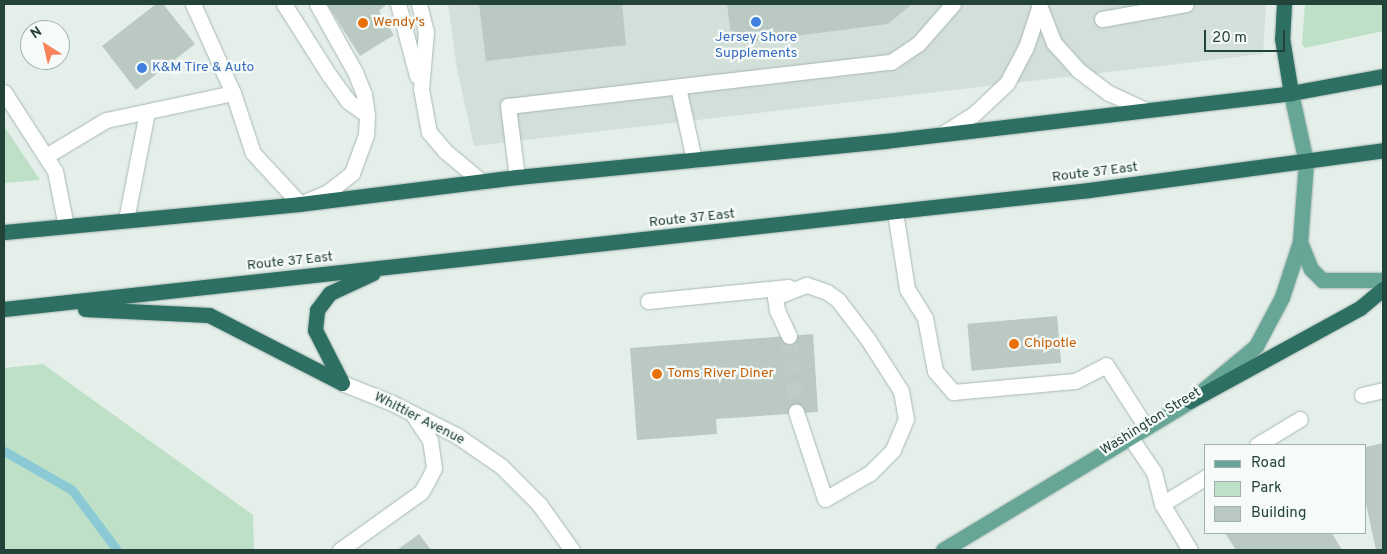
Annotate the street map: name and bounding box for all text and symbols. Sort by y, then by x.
place label: Wendy's [373,15,425,31]
marker: Jersey Shore Supplements [750,16,762,28]
marker: Wendy's [357,17,369,29]
north arrow [20,20,70,70]
scale bar [1207,20,1288,52]
text: N [28,23,46,43]
text: 20 m [1212,29,1247,48]
place label: Jersey Shore Supplements [715,30,797,62]
place label: K&M Tire & Auto [152,60,256,76]
marker: K&M Tire & Auto [136,62,148,74]
street label: Route 37 East [1051,159,1139,187]
street label: Route 37 East [648,206,736,232]
street label: Route 37 East [246,249,334,275]
place label: Chipotle [1024,336,1077,352]
marker: Chipotle [1008,338,1020,350]
place label: Toms River Diner [667,366,774,382]
marker: Toms River Diner [651,368,663,380]
street label: Washington Street [1098,384,1204,460]
street label: Whittier Avenue [371,389,467,449]
legend [1204,444,1367,534]
text: Road [1251,454,1286,473]
text: Park [1251,479,1282,498]
text: Building [1251,504,1306,523]

